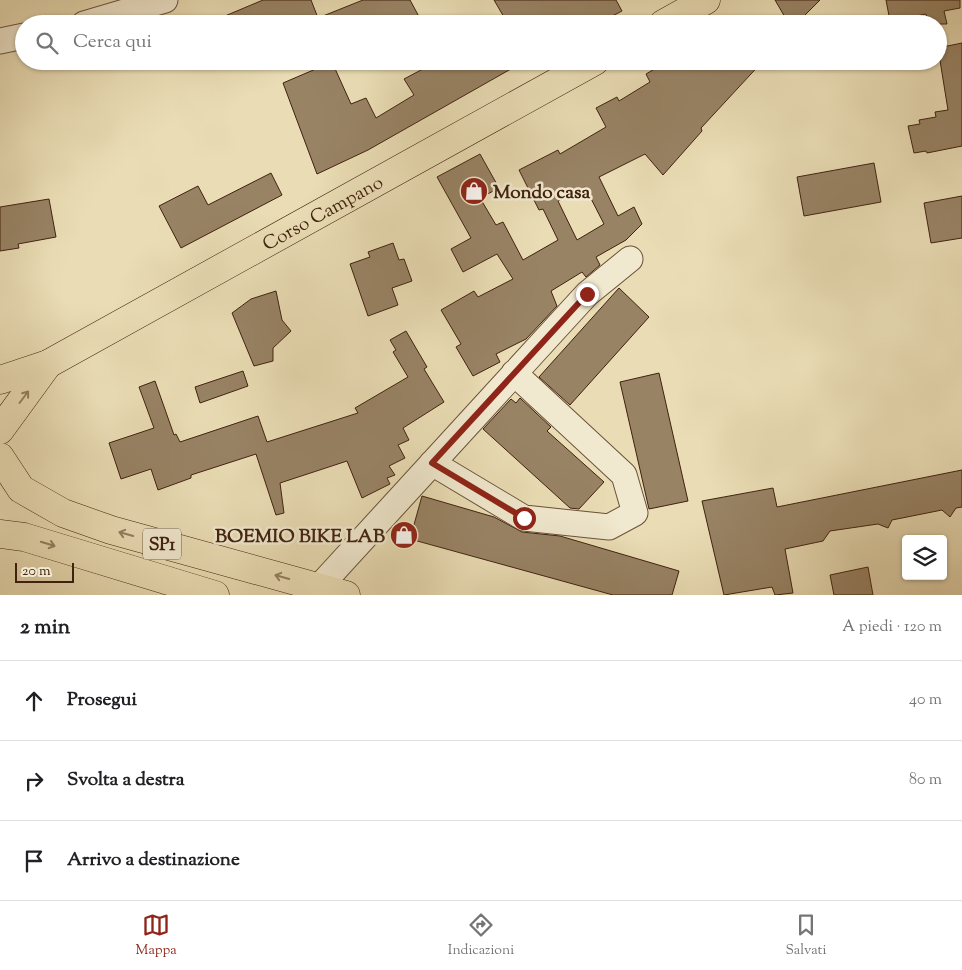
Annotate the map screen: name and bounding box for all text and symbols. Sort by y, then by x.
search box [15,15,947,70]
icon: search [33,29,61,57]
text: Cerca qui [73,29,152,56]
street label: Corso Campano [258,170,389,259]
shop icon: Mondo casa [459,176,489,206]
place label: Mondo casa [493,180,590,207]
route end [576,283,599,306]
one-way arrow [19,390,29,404]
route start [513,507,536,530]
shop icon: BOEMIO BIKE LAB [389,520,419,550]
place label: BOEMIO BIKE LAB [215,524,385,551]
one-way arrow [118,528,134,538]
road number: SP1 [143,528,181,560]
map controls [902,535,947,580]
button: layers [902,535,947,580]
one-way arrow [39,540,55,550]
scale bar [15,560,74,583]
text: 20 m [22,562,51,582]
one-way arrow [275,572,291,582]
text: 2 min [20,613,70,643]
text: A piedi · 120 m [842,616,942,639]
icon: ahead [20,687,48,715]
text: Prosegui [67,687,137,714]
text: 40 m [909,689,942,712]
icon: right [20,767,48,795]
text: Svolta a destra [67,767,184,794]
text: 80 m [909,769,942,792]
icon: arrive [20,847,48,875]
text: Arrivo a destinazione [67,847,240,874]
tab: Mappa [136,911,177,961]
tab: Indicazioni [448,911,514,961]
tab: Salvati [785,911,826,961]

